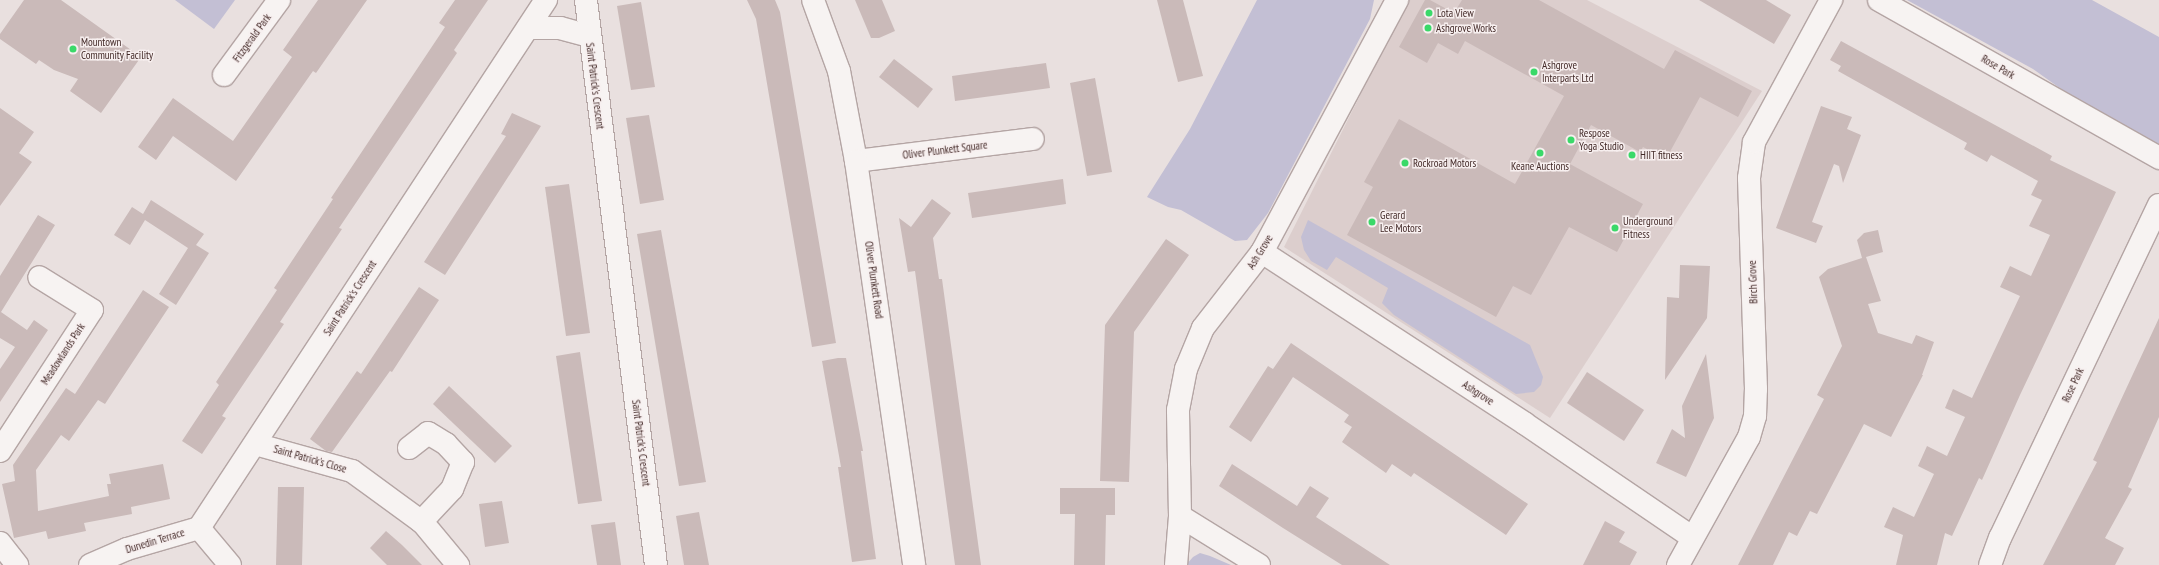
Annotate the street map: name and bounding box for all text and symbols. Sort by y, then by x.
place label: Lota View [1437,6,1474,20]
marker: Lota View [1424,8,1434,18]
street label: Fitzgerald Park [230,11,274,65]
place label: Ashgrove Works [1436,21,1496,35]
marker: Ashgrove Works [1423,23,1433,33]
place label: Mountown Community Facility [81,36,154,62]
street label: Saint Patrick's Crescent [583,42,607,130]
marker: Mountown Community Facility [68,44,78,54]
street label: Rose Park [1979,52,2017,82]
place label: Ashgrove Interparts Ltd [1542,59,1593,85]
marker: Ashgrove Interparts Ltd [1529,67,1539,77]
place label: Respose Yoga Studio [1579,127,1624,153]
marker: Respose Yoga Studio [1566,135,1576,145]
street label: Oliver Plunkett Square [902,138,988,162]
marker: Keane Auctions [1535,148,1545,158]
place label: HIIT fitness [1640,148,1683,162]
marker: HIIT fitness [1627,150,1637,160]
place label: Rockroad Motors [1413,156,1476,170]
marker: Rockroad Motors [1400,158,1410,168]
place label: Keane Auctions [1511,159,1569,173]
place label: Gerard Lee Motors [1380,209,1422,235]
place label: Underground Fitness [1623,215,1673,241]
marker: Gerard Lee Motors [1367,217,1377,227]
marker: Underground Fitness [1610,223,1620,233]
street label: Ash Grove [1244,232,1276,272]
street label: Oliver Plunkett Road [862,240,886,320]
street label: Saint Patrick's Crescent [321,258,379,338]
street label: Birch Grove [1746,260,1760,304]
street label: Meadowlands Park [38,321,88,387]
street label: Rose Park [2059,366,2087,404]
street label: Ashgrove [1460,378,1496,408]
street label: Saint Patrick's Crescent [629,399,653,487]
street label: Saint Patrick's Close [272,442,348,476]
street label: Dunedin Terrace [124,526,186,556]

